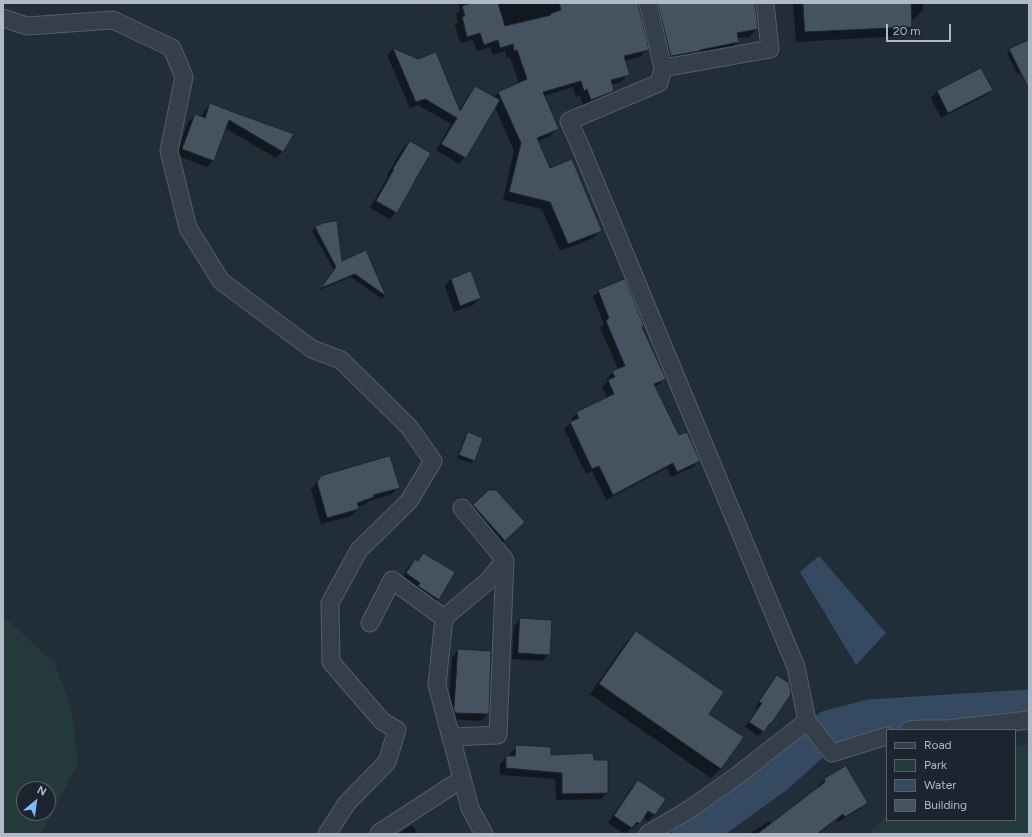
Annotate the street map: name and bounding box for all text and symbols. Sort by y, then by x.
scale bar [888,16,953,42]
text: 20 m [893,24,921,38]
legend [886,729,1016,821]
text: Road [924,738,952,752]
text: Park [924,758,947,772]
text: Water [924,778,956,792]
north arrow [16,781,56,821]
text: N [35,783,48,799]
text: Building [924,798,967,812]

